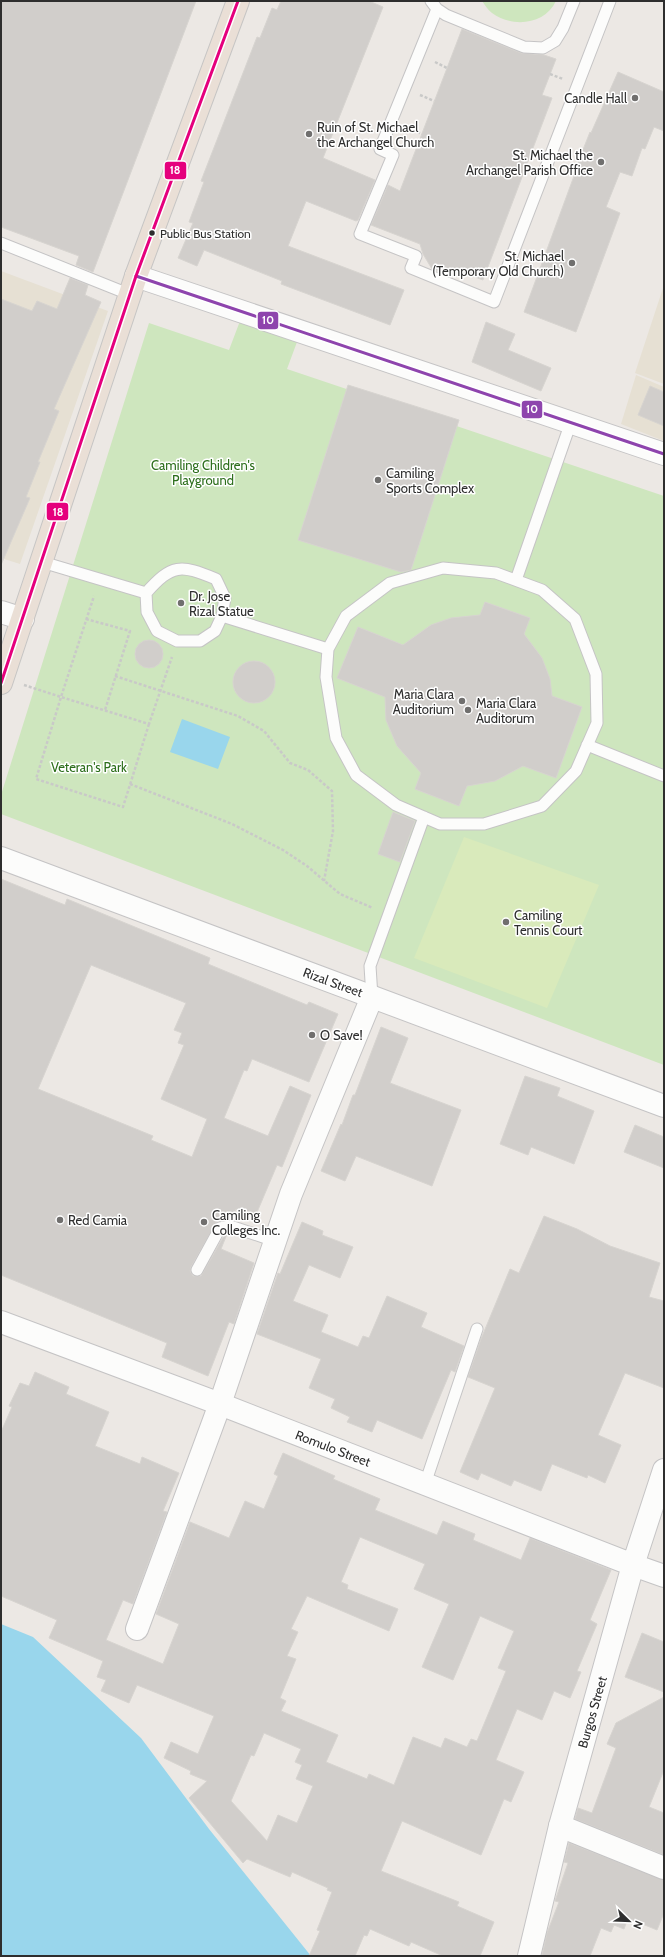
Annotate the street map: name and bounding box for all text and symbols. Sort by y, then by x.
place label: Candle Hall [564,90,627,106]
marker: Candle Hall [630,93,640,103]
place label: Ruin of St. Michael the Archangel Church [317,119,434,150]
marker: Ruin of St. Michael the Archangel Church [304,129,314,139]
place label: St. Michael the Archangel Parish Office [466,147,593,178]
marker: St. Michael the Archangel Parish Office [596,157,606,167]
line badge: 18 [164,161,187,180]
text: 18 [170,163,181,177]
place label: Public Bus Station [160,226,251,241]
marker: Public Bus Station [147,228,157,238]
place label: St. Michael (Temporary Old Church) [432,248,564,279]
marker: St. Michael (Temporary Old Church) [567,258,577,268]
line badge: 10 [257,311,279,330]
text: 10 [262,313,274,327]
line badge: 10 [521,400,543,419]
text: 10 [526,402,538,416]
park label: Camiling Children's Playground [151,457,256,488]
place label: Camiling Sports Complex [386,465,475,496]
marker: Camiling Sports Complex [373,475,383,485]
line badge: 18 [46,502,69,521]
text: 18 [53,505,64,519]
place label: Dr. Jose Rizal Statue [189,588,254,619]
marker: Dr. Jose Rizal Statue [176,598,186,608]
place label: Maria Clara Auditorium [393,686,455,717]
place label: Maria Clara Auditorum [476,695,537,726]
marker: Maria Clara Auditorium [457,696,467,706]
marker: Maria Clara Auditorum [463,705,473,715]
park label: Veteran's Park [51,759,127,775]
place label: Camiling Tennis Court [514,907,583,938]
marker: Camiling Tennis Court [501,917,511,927]
street label: Rizal Street [301,964,366,1000]
place label: O Save! [320,1027,363,1043]
marker: O Save! [307,1030,317,1040]
place label: Camiling Colleges Inc. [212,1207,281,1238]
place label: Red Camia [68,1212,128,1228]
marker: Red Camia [55,1215,65,1225]
marker: Camiling Colleges Inc. [199,1217,209,1227]
street label: Romulo Street [293,1426,374,1470]
street label: Burgos Street [574,1674,610,1750]
north arrow [609,1901,649,1941]
text: N [630,1919,646,1931]

